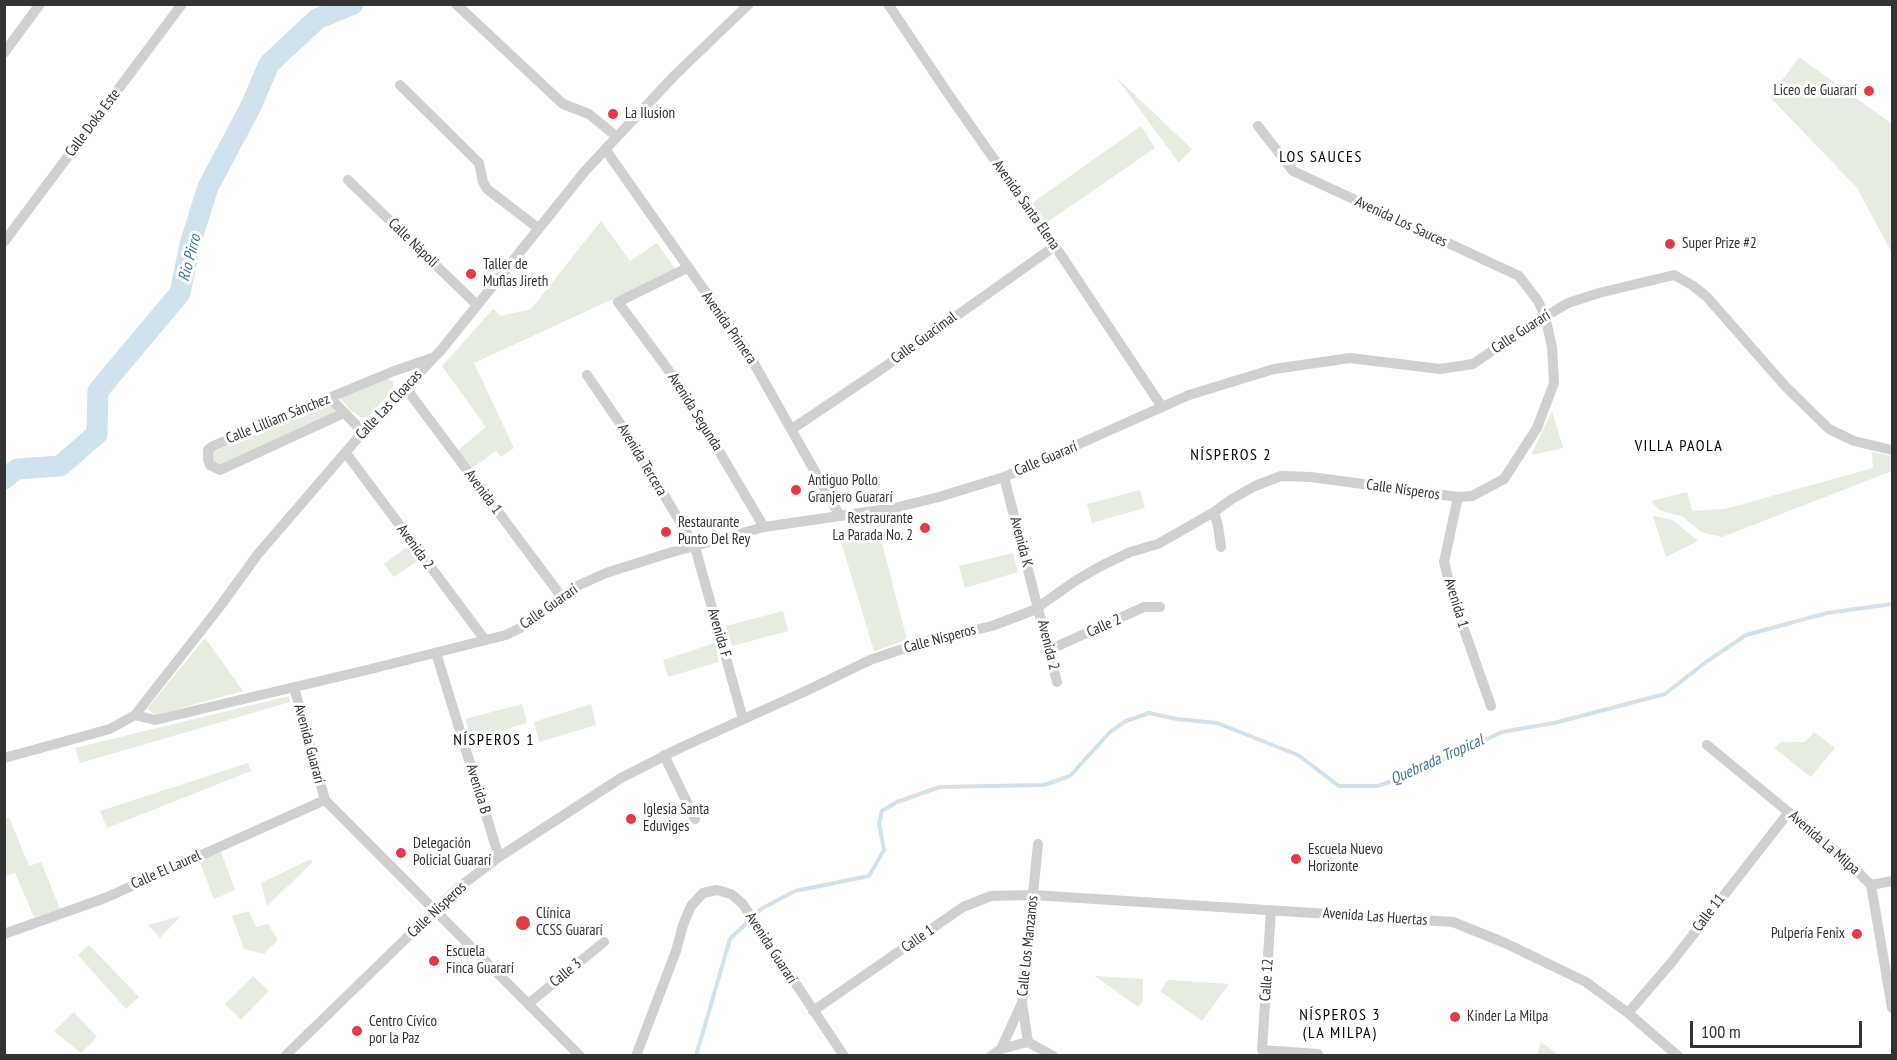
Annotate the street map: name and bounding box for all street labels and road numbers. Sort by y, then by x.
street label: Calle Doka Este [62,86,124,160]
street label: Avenida Santa Elena [988,157,1064,253]
street label: Avenida Los Sauces [1352,193,1450,251]
street label: Calle Nápoli [384,215,442,271]
street label: Avenida Primera [698,288,760,368]
street label: Calle Guararí [1488,306,1554,358]
street label: Calle Guacimal [888,308,960,368]
street label: Calle Las Cloacas [352,366,426,444]
street label: Avenida Segunda [664,370,726,454]
street label: Calle Lilliam Sánchez [224,390,332,448]
street label: Avenida Tercera [613,421,671,499]
street label: Calle Guararí [1012,438,1080,480]
street label: Avenida 1 [460,466,506,518]
street label: Calle Nísperos [1365,476,1441,504]
street label: Avenida K [1006,515,1036,569]
street label: Avenida 2 [393,521,437,573]
street label: Avenida 1 [1440,576,1472,630]
street label: Calle Guararí [517,581,581,633]
street label: Avenida F [703,606,735,660]
street label: Calle 2 [1084,610,1124,642]
street label: Avenida 2 [1033,618,1063,672]
street label: Calle Nísperos [902,621,978,657]
street label: Avenida Guararí [290,702,328,786]
street label: Avenida B [462,762,494,816]
street label: Avenida La Milpa [1785,807,1863,879]
street label: Calle El Laurel [128,847,204,893]
street label: Calle Nísperos [404,878,470,942]
street label: Calle 11 [1689,891,1729,935]
street label: Calle Los Manzanos [1014,895,1042,997]
street label: Avenida Las Huertas [1322,904,1428,930]
street label: Avenida Guararí [741,909,801,987]
street label: Calle 1 [898,921,938,957]
street label: Calle 3 [546,955,586,991]
street label: Calle 12 [1257,958,1277,1002]

